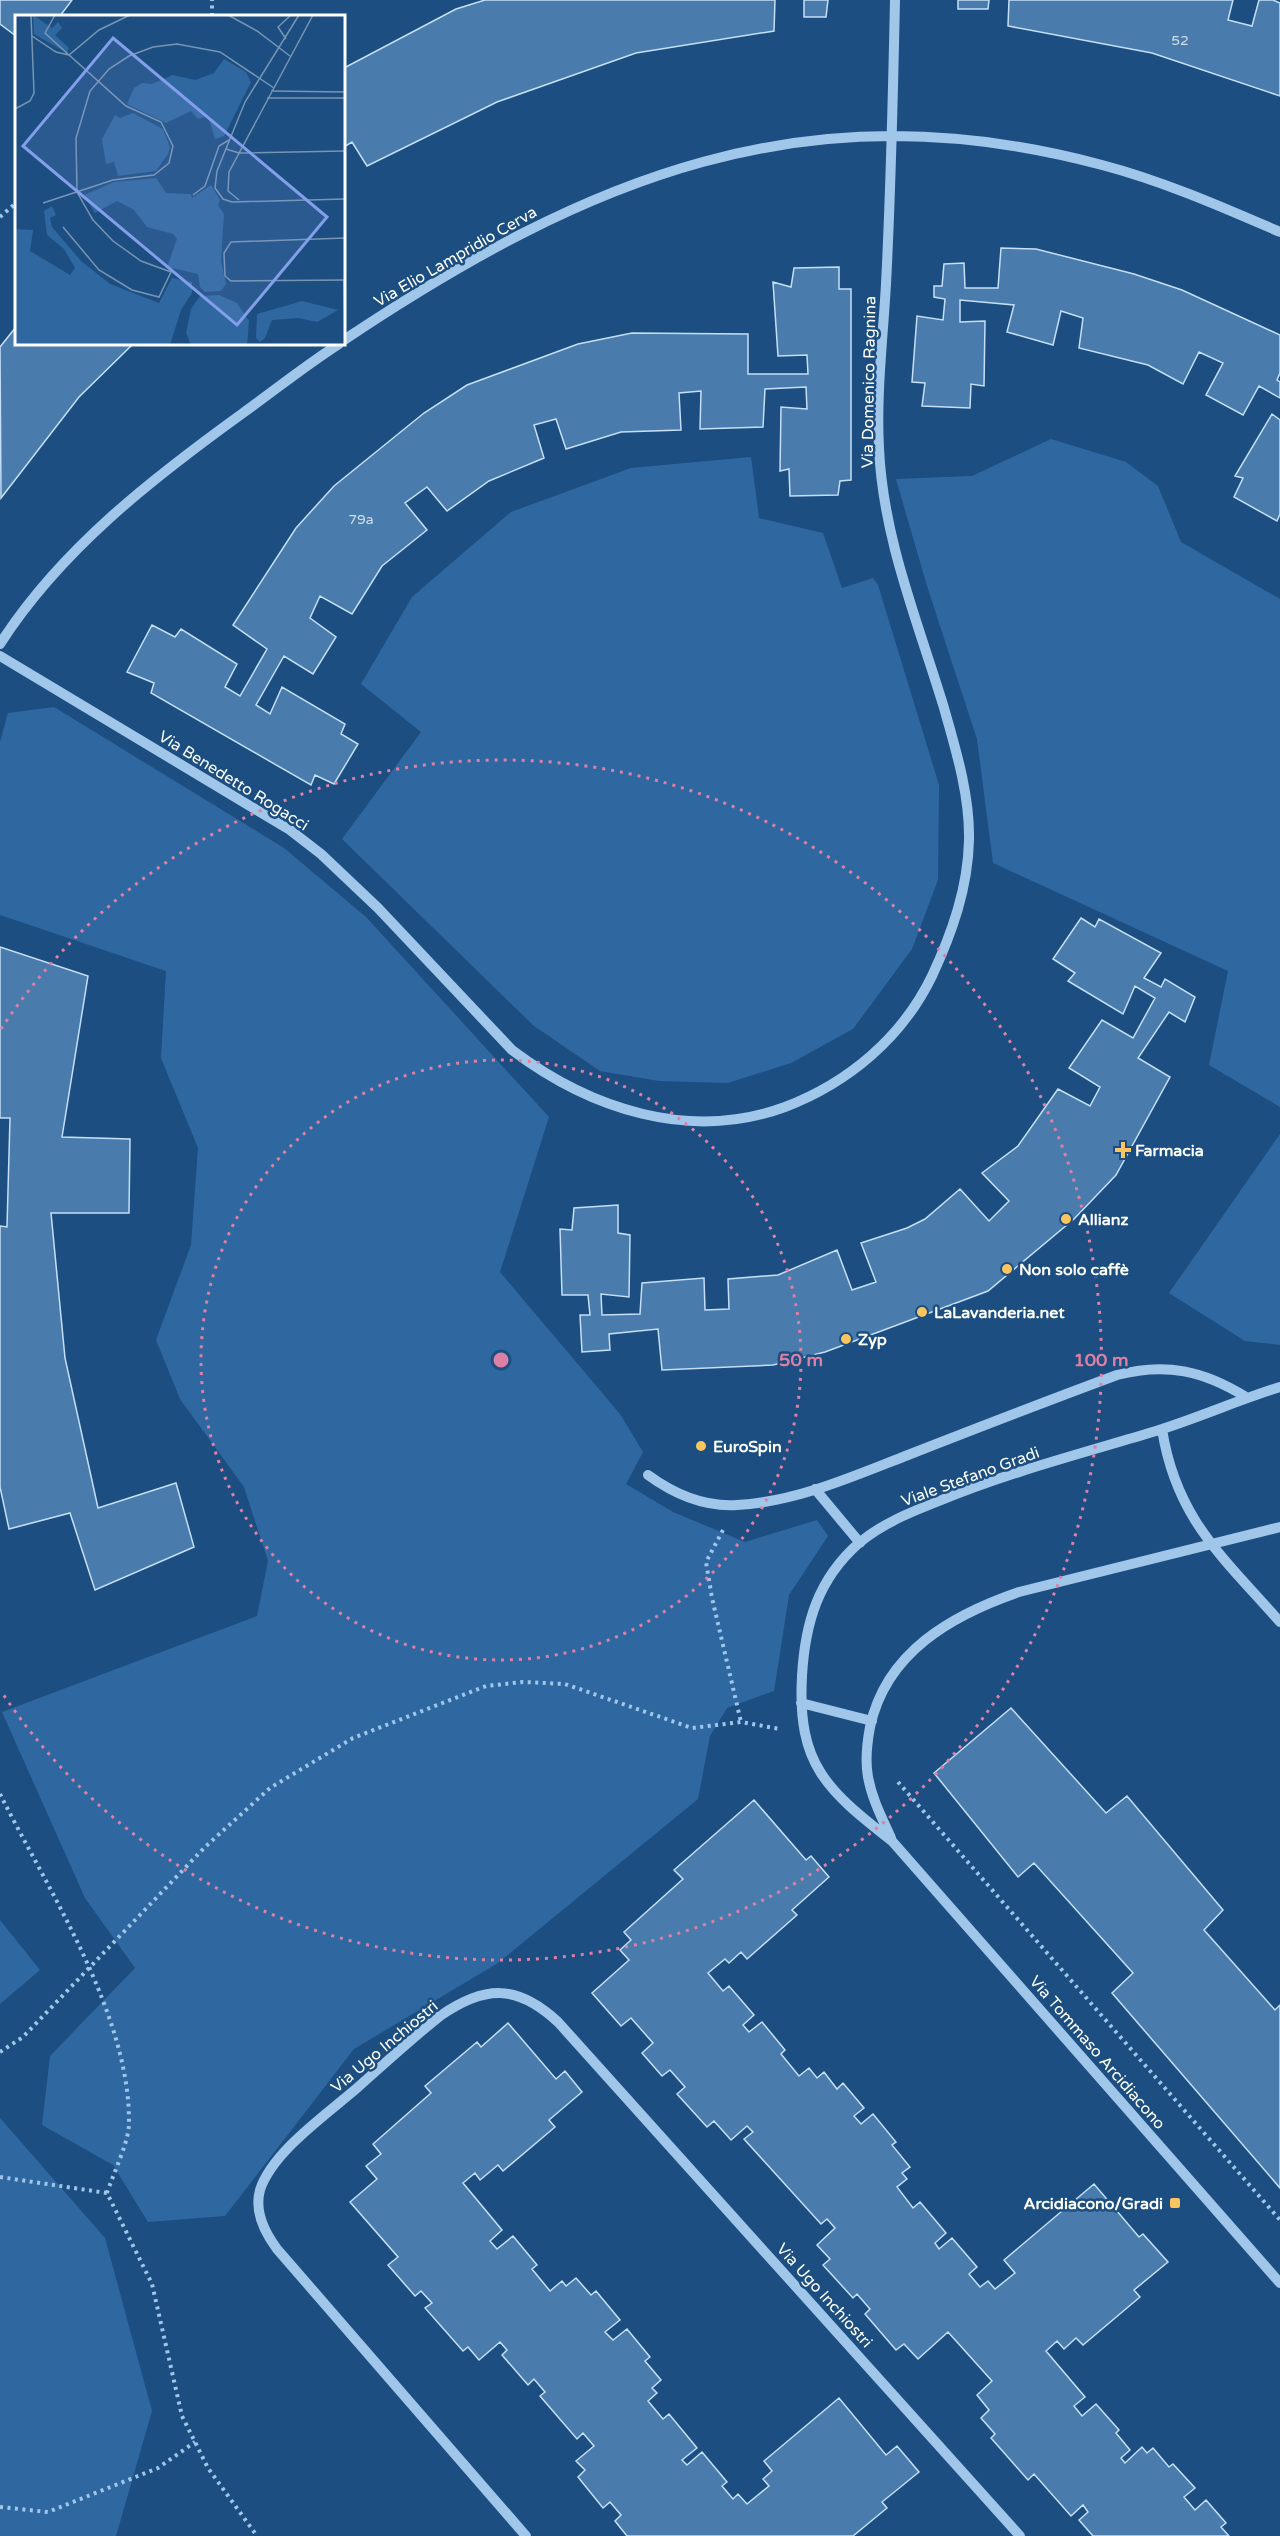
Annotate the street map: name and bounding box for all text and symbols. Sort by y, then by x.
inset map [15,15,345,345]
house number: 52 [1171,32,1189,49]
street label: Via Elio Lampridio Cerva [371,202,540,312]
street label: Via Domenico Ragnina [857,296,881,468]
house number: 79a [348,511,374,528]
street label: Via Benedetto Rogacci [155,726,312,835]
place label: Farmacia [1135,1141,1204,1161]
marker: Farmacia [1116,1143,1130,1157]
place label: Allianz [1078,1210,1129,1230]
marker: Allianz [1059,1212,1073,1226]
place label: Non solo caffè [1019,1260,1129,1280]
marker: Non solo caffè [1000,1262,1014,1276]
place label: LaLavanderia.net [934,1303,1065,1323]
marker: LaLavanderia.net [915,1305,929,1319]
place label: Zyp [858,1330,887,1350]
marker: Zyp [839,1332,853,1346]
text: 50 m [779,1349,823,1371]
text: 100 m [1073,1349,1129,1371]
centre of rings [491,1350,511,1370]
place label: EuroSpin [713,1437,782,1457]
marker: EuroSpin [694,1439,708,1453]
street label: Viale Stefano Gradi [899,1443,1042,1511]
street label: Via Tommaso Arcidiacono [1025,1972,1170,2134]
street label: Via Ugo Inchiostri [327,1996,442,2097]
place label: Arcidiacono/Gradi [1024,2194,1163,2214]
marker: Arcidiacono/Gradi [1168,2196,1182,2210]
street label: Via Ugo Inchiostri [772,2239,876,2352]

